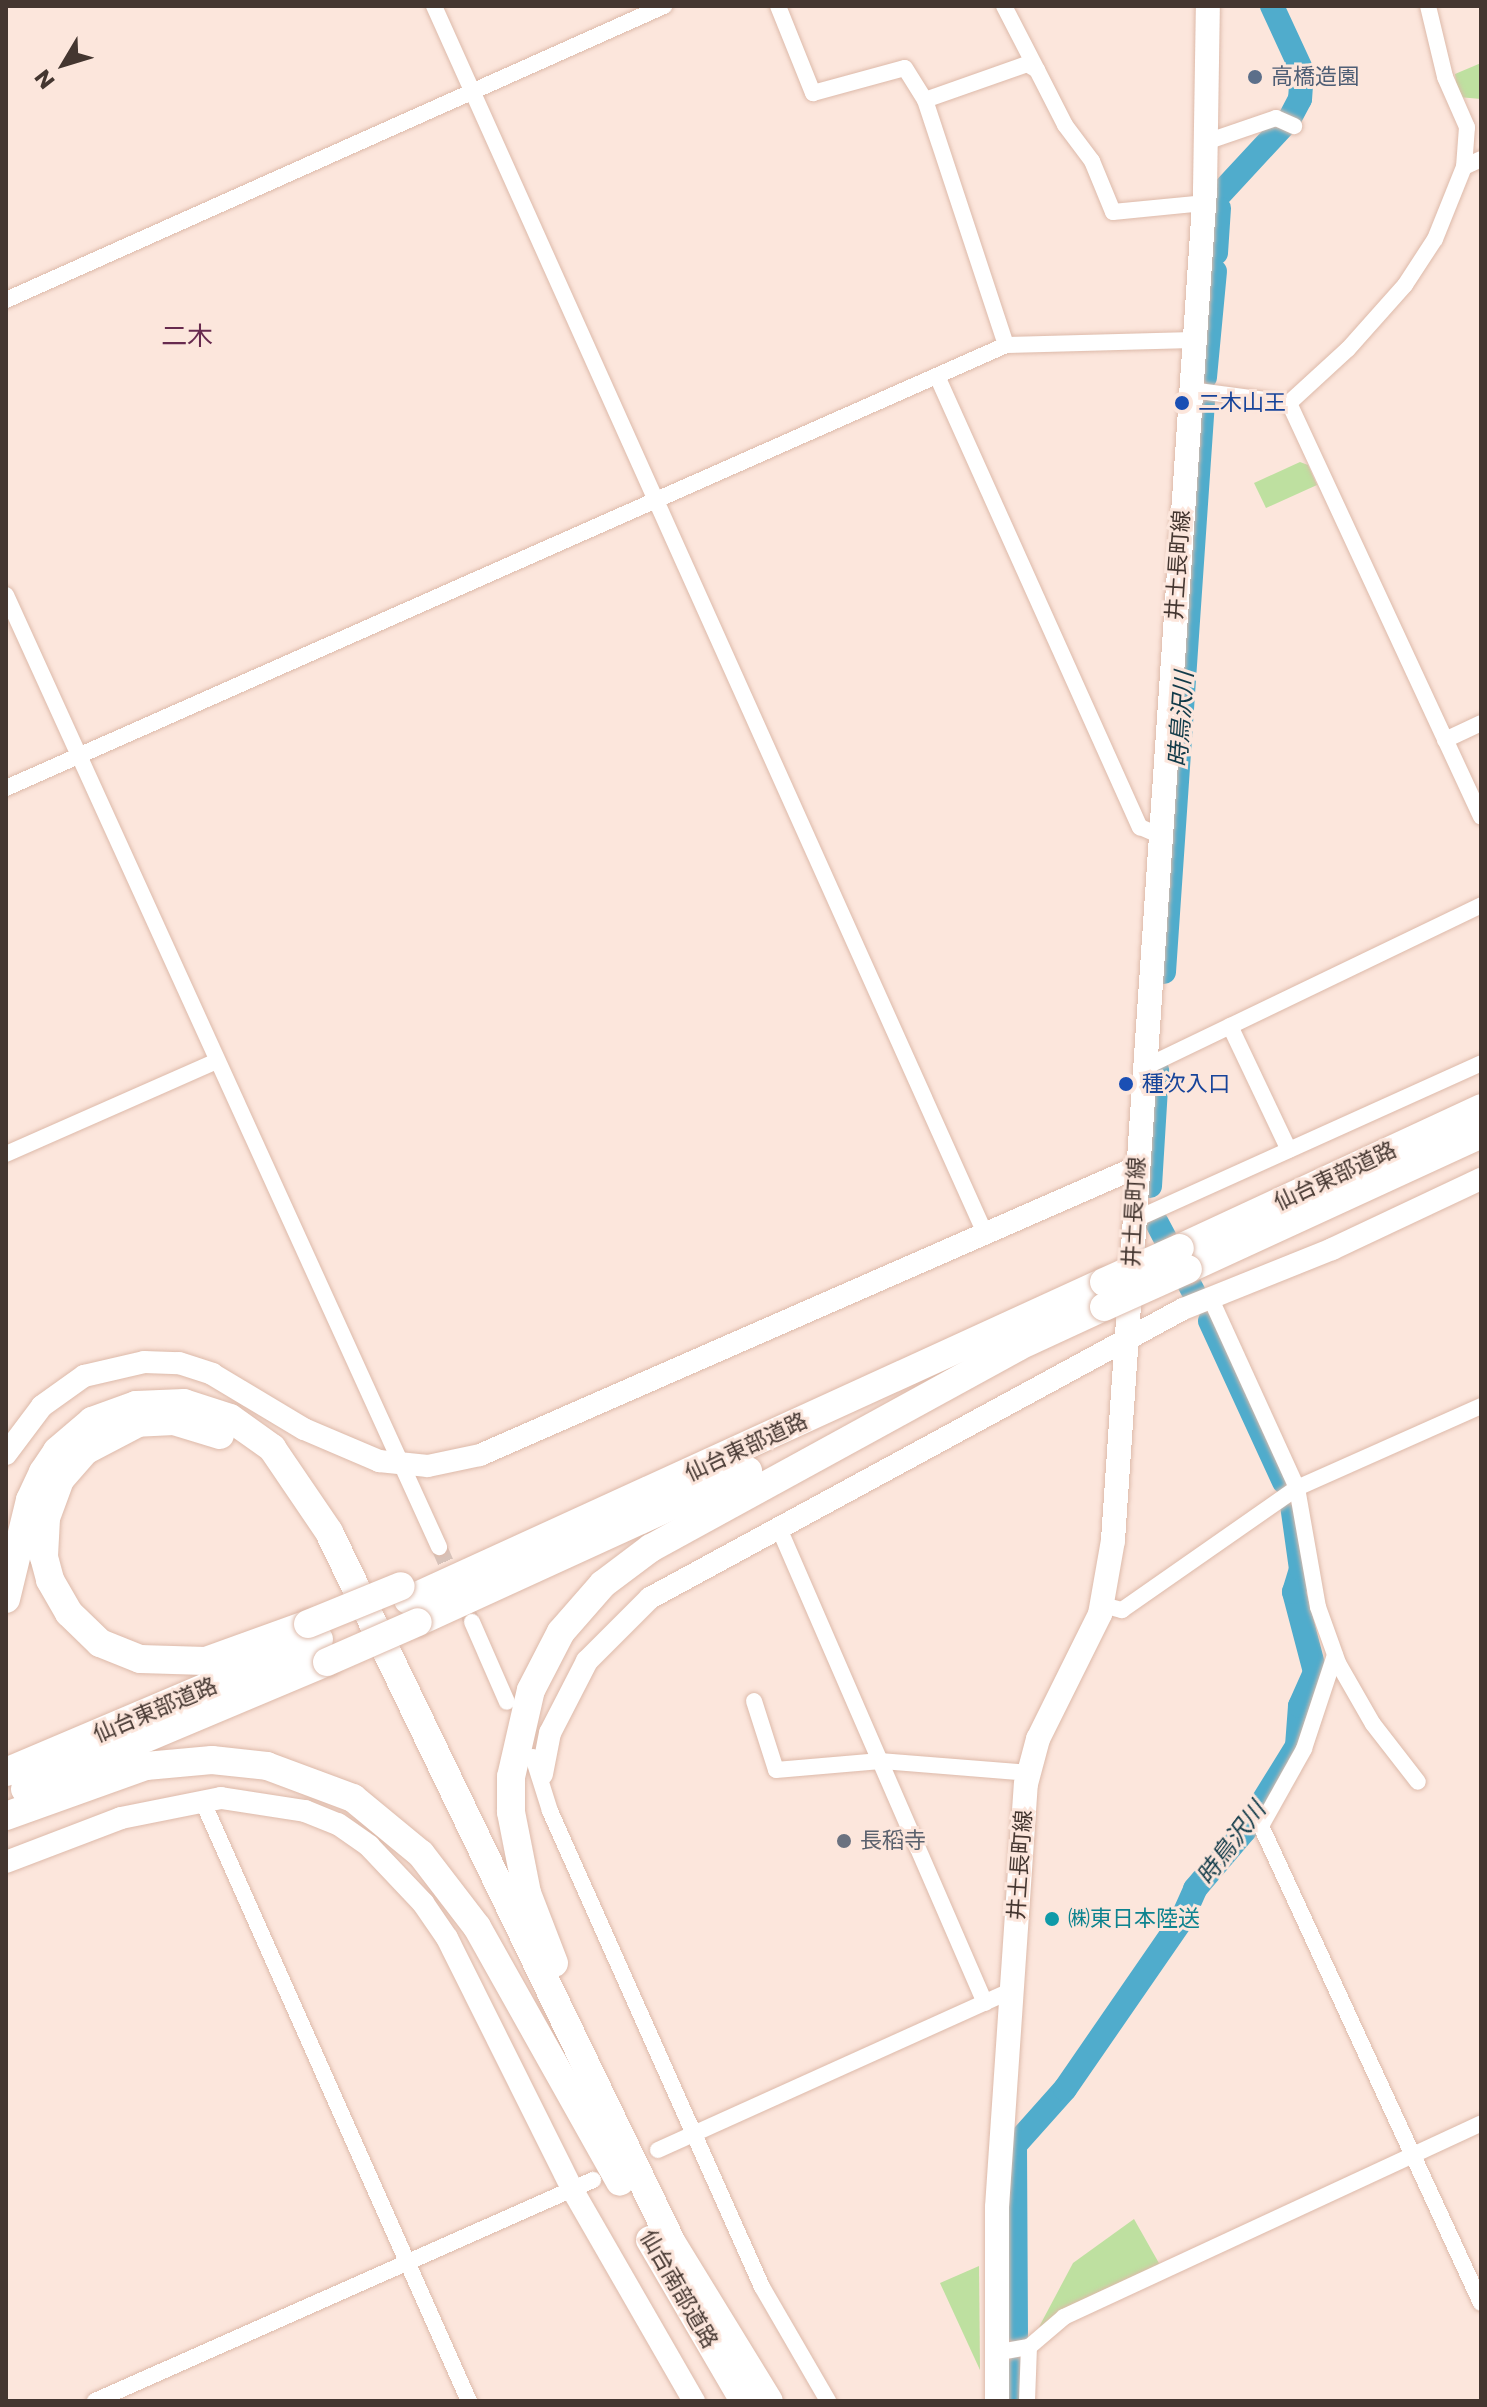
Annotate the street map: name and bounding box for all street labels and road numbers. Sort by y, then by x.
street label: 井土長町線 [1161,509,1195,621]
street label: 仙台東部道路 [1270,1136,1400,1216]
street label: 井土長町線 [1118,1156,1150,1268]
street label: 仙台東部道路 [681,1407,811,1487]
street label: 仙台東部道路 [89,1672,221,1748]
street label: 井土長町線 [1003,1809,1037,1921]
street label: 仙台南部道路 [635,2225,723,2353]

